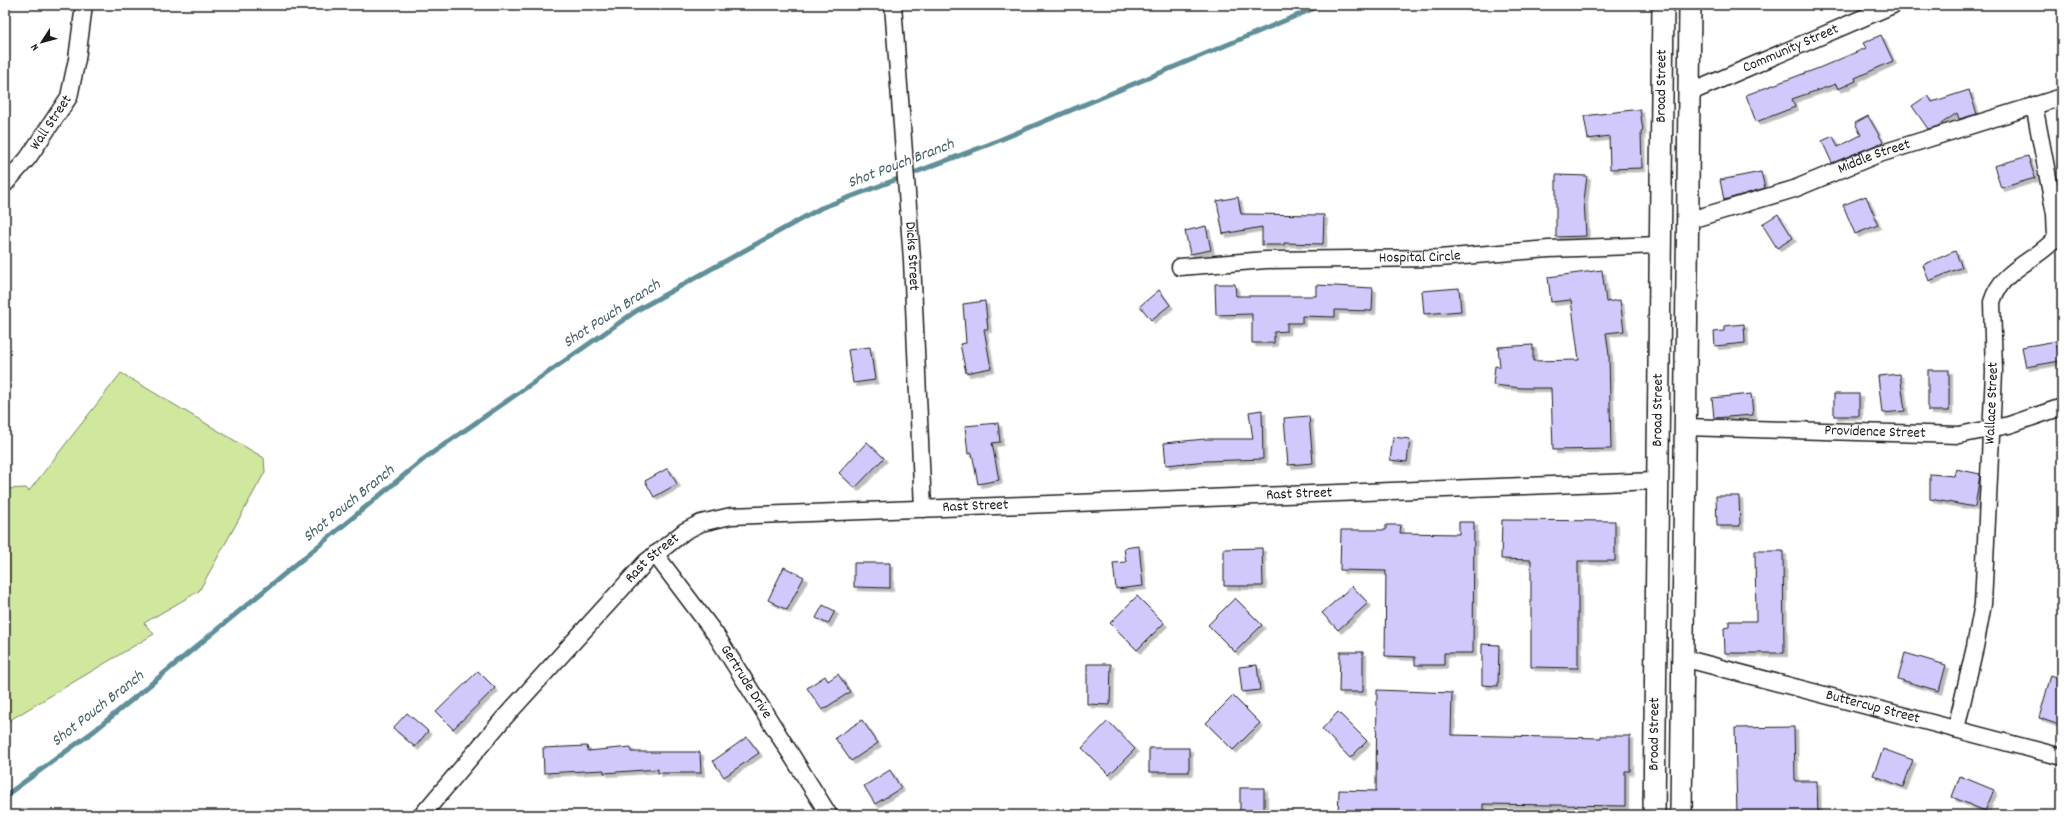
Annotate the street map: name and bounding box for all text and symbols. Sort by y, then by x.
street label: Community Street [1740,18,1843,79]
north arrow [22,22,62,62]
text: N [27,39,44,54]
street label: Broad Street [1651,49,1674,123]
street label: Wall Street [25,90,78,155]
water label: Shot Pouch Branch [845,133,958,195]
street label: Middle Street [1835,134,1914,181]
street label: Dicks Street [898,221,924,292]
street label: Hospital Circle [1379,245,1462,270]
water label: Shot Pouch Branch [559,274,666,354]
street label: Wallace Street [1980,361,2005,445]
street label: Broad Street [1647,373,1670,447]
street label: Providence Street [1824,420,1926,445]
water label: Shot Pouch Branch [298,459,400,548]
street label: Rast Street [1266,482,1333,507]
street label: Rast Street [942,494,1009,519]
street label: Rast Street [620,528,685,589]
street label: Gertrude Drive [714,641,777,724]
water label: Shot Pouch Branch [47,665,150,753]
street label: Buttercup Street [1823,685,1922,730]
street label: Broad Street [1643,697,1666,771]

